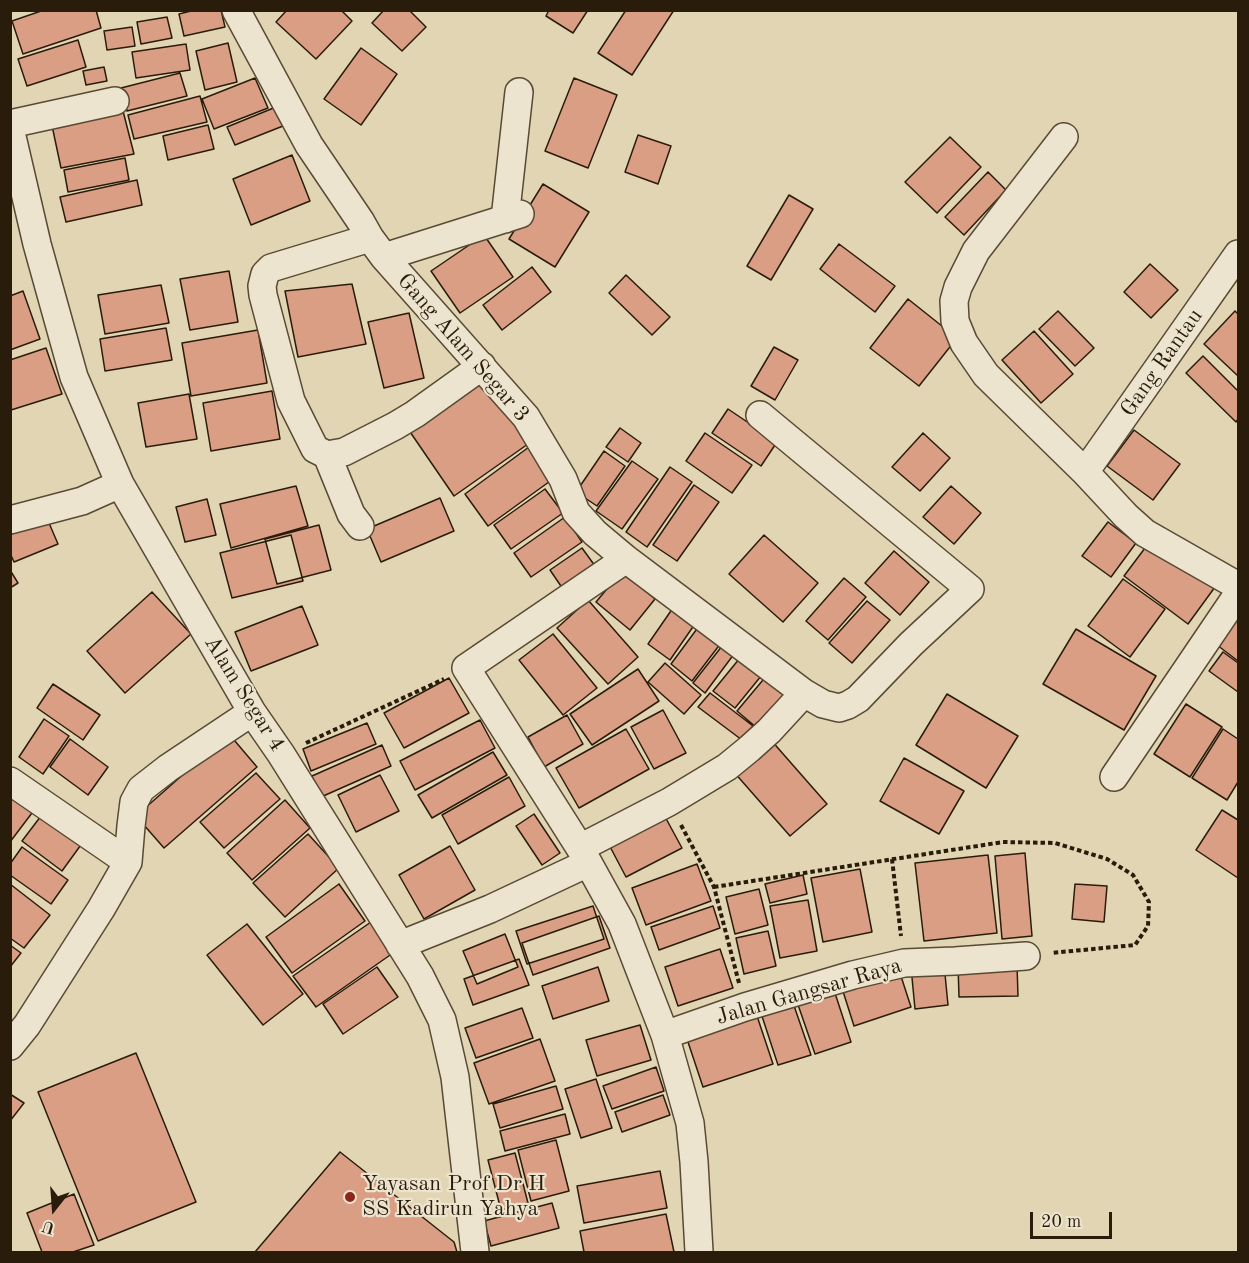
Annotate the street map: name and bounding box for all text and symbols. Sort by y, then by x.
street label: Gang Alam Segar 3 [391,268,535,428]
street label: Gang Rantau [1115,304,1209,422]
street label: Alam Segar 4 [198,631,290,757]
street label: Jalan Gangsar Raya [713,953,905,1031]
place label: Yayasan Prof Dr H SS Kadirun Yahya [362,1171,545,1222]
north arrow [24,1179,84,1239]
marker: Yayasan Prof Dr H SS Kadirun Yahya [343,1190,357,1204]
scale bar [1033,1200,1116,1238]
text: 20 m [1041,1213,1081,1231]
text: U [40,1217,57,1236]

